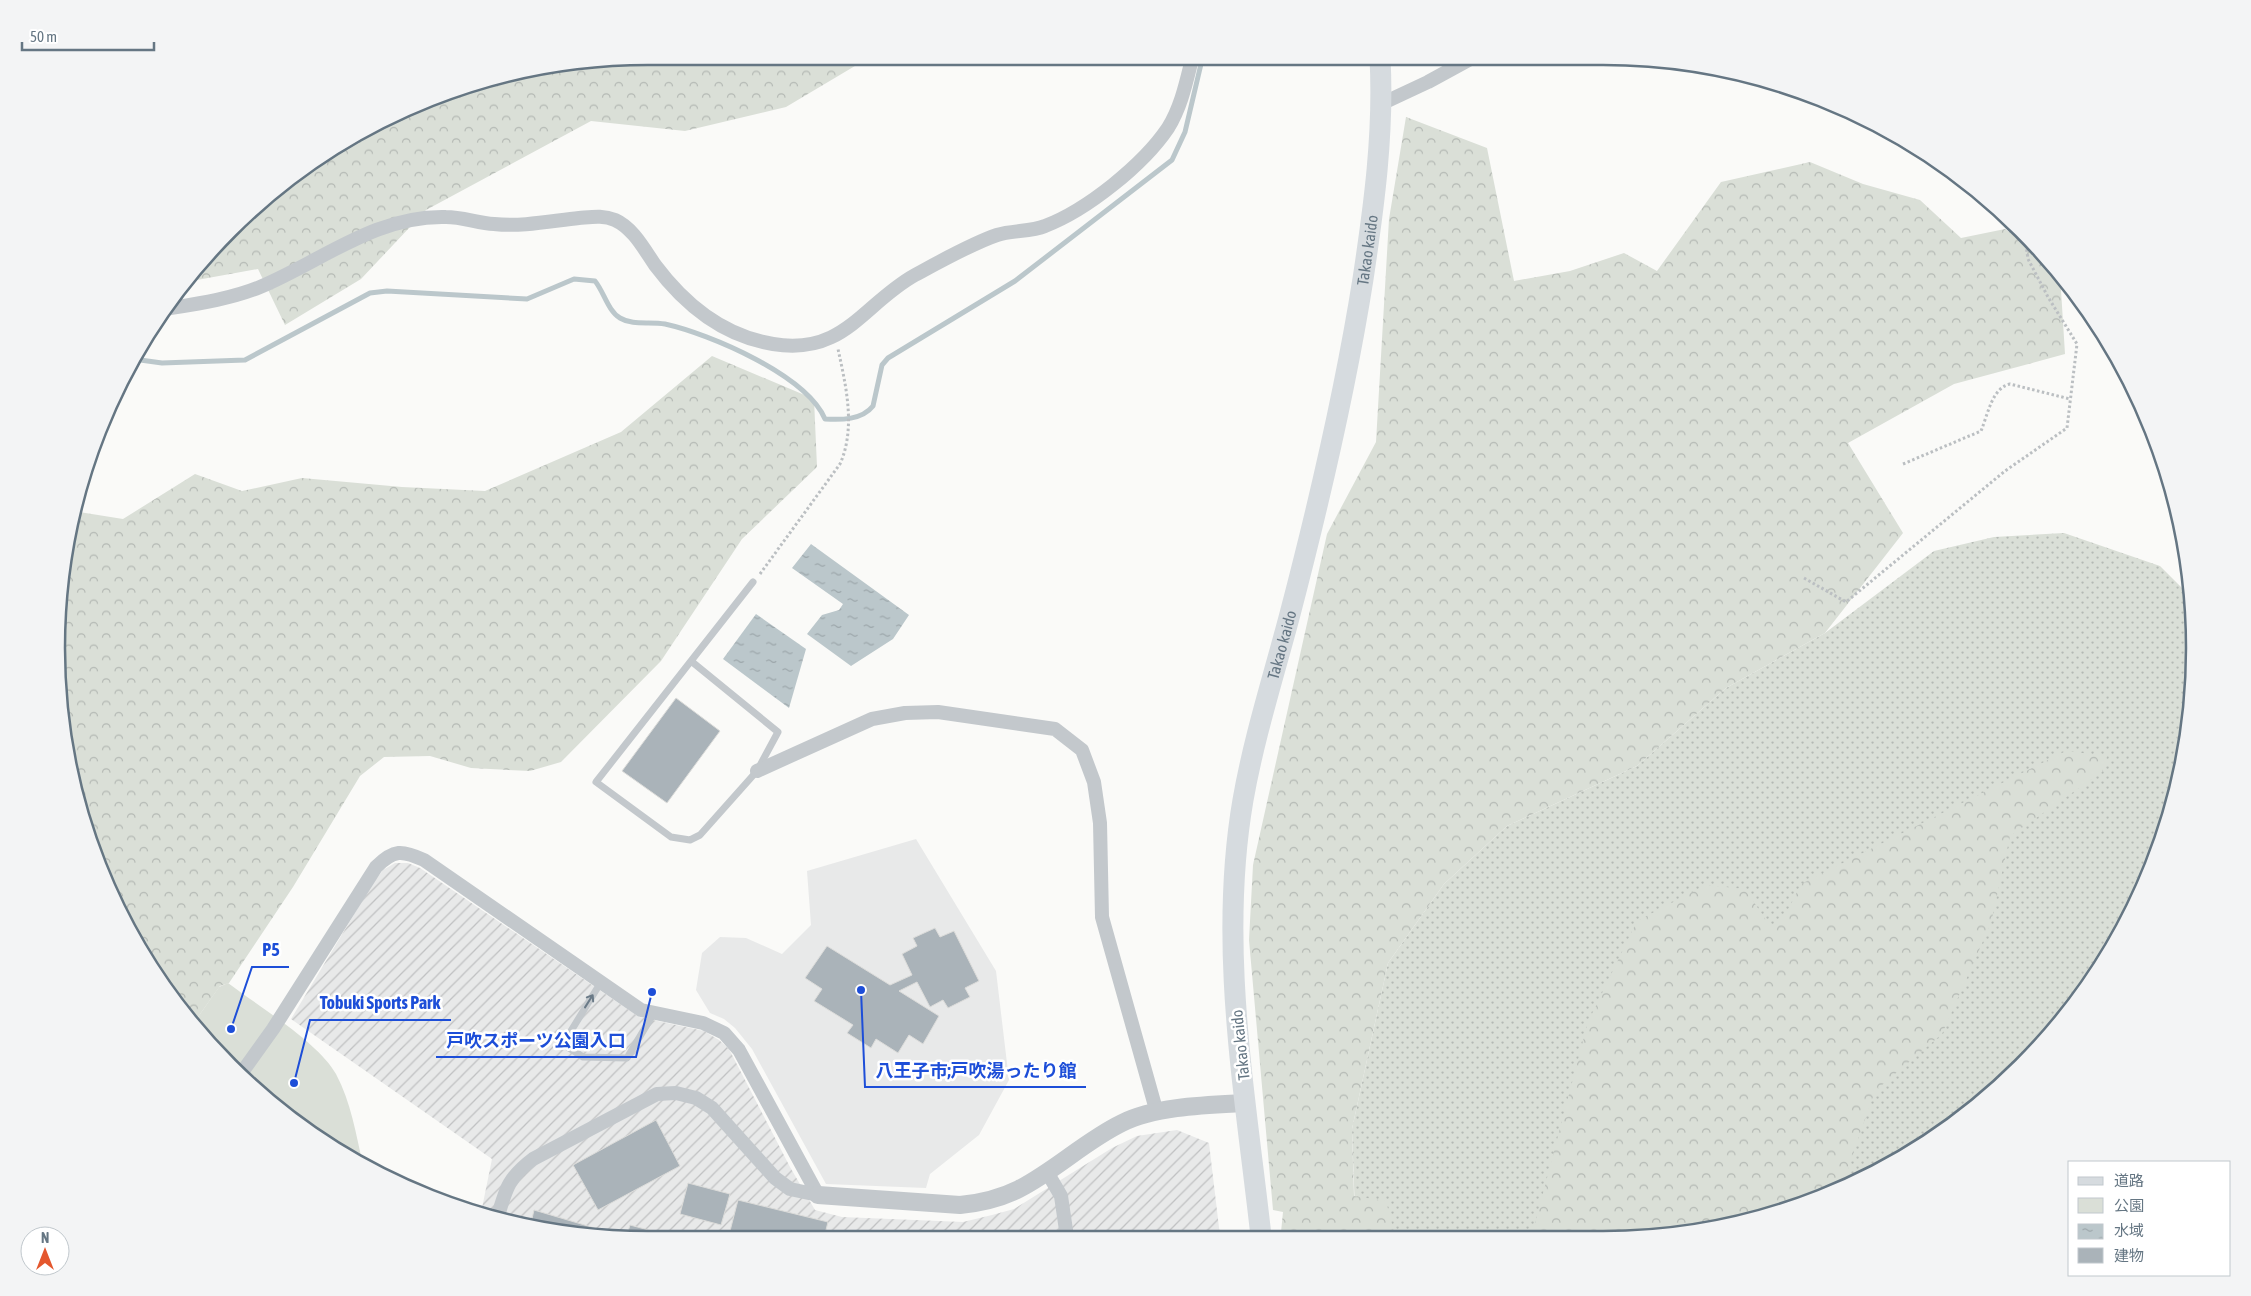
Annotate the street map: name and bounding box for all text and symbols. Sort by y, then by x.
scale bar [22,20,155,52]
text: 50 m [30,28,57,45]
street label: Takao kaido [1353,214,1381,287]
street label: Takao kaido [1264,608,1300,681]
callout: P5 [252,934,289,967]
text: P5 [262,939,280,960]
callout: Tobuki Sports Park [310,987,451,1020]
text: Tobuki Sports Park [320,992,441,1013]
one-way arrow [585,995,595,1009]
street label: Takao kaido [1227,1009,1253,1081]
callout: 戸吹スポーツ公園入口 [436,1024,636,1057]
text: 戸吹スポーツ公園入口 [446,1030,626,1051]
callout: 八王子市;戸吹湯ったり館 [865,1054,1086,1087]
text: 八王子市;戸吹湯ったり館 [875,1060,1077,1081]
legend [2068,1161,2231,1276]
text: 道路 [2114,1172,2144,1189]
text: 公園 [2114,1197,2144,1214]
text: 水域 [2114,1222,2144,1239]
north arrow [20,1226,70,1276]
text: N [41,1230,49,1246]
text: 建物 [2114,1247,2144,1264]

